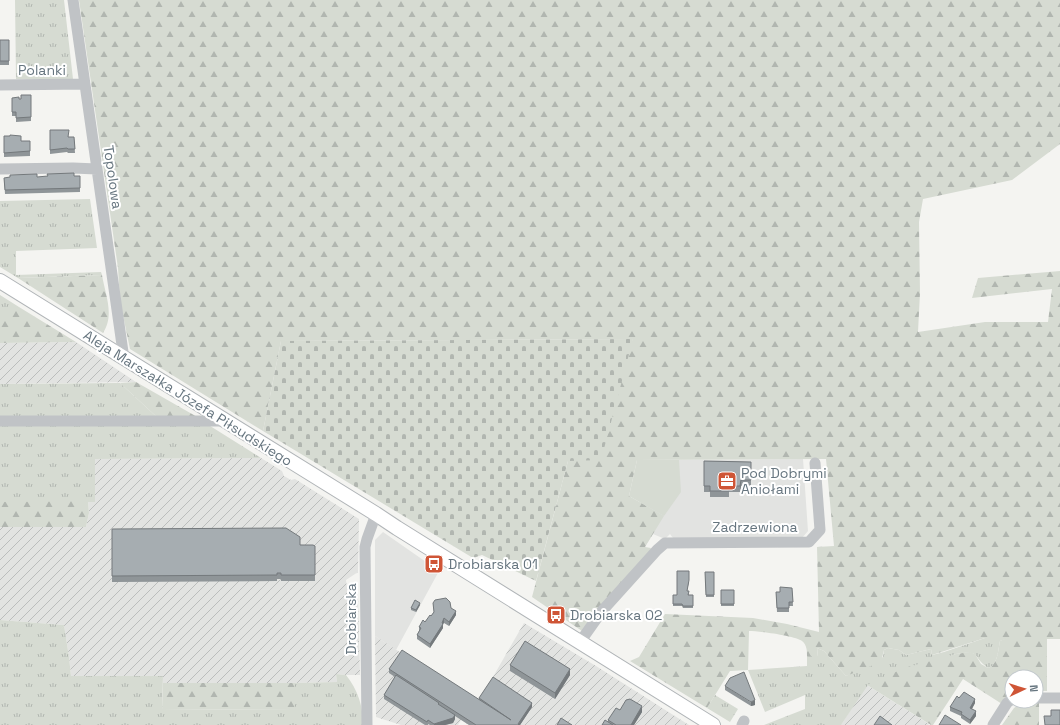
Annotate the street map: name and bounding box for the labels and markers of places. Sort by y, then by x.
place label: Pod Dobrymi Aniołami [741,464,827,498]
office icon: Pod Dobrymi Aniołami [716,470,738,492]
bus stop icon: Drobiarska 01 [423,553,445,575]
place label: Drobiarska 01 [448,555,538,573]
bus stop icon: Drobiarska 02 [545,604,567,626]
place label: Drobiarska 02 [570,606,662,624]

